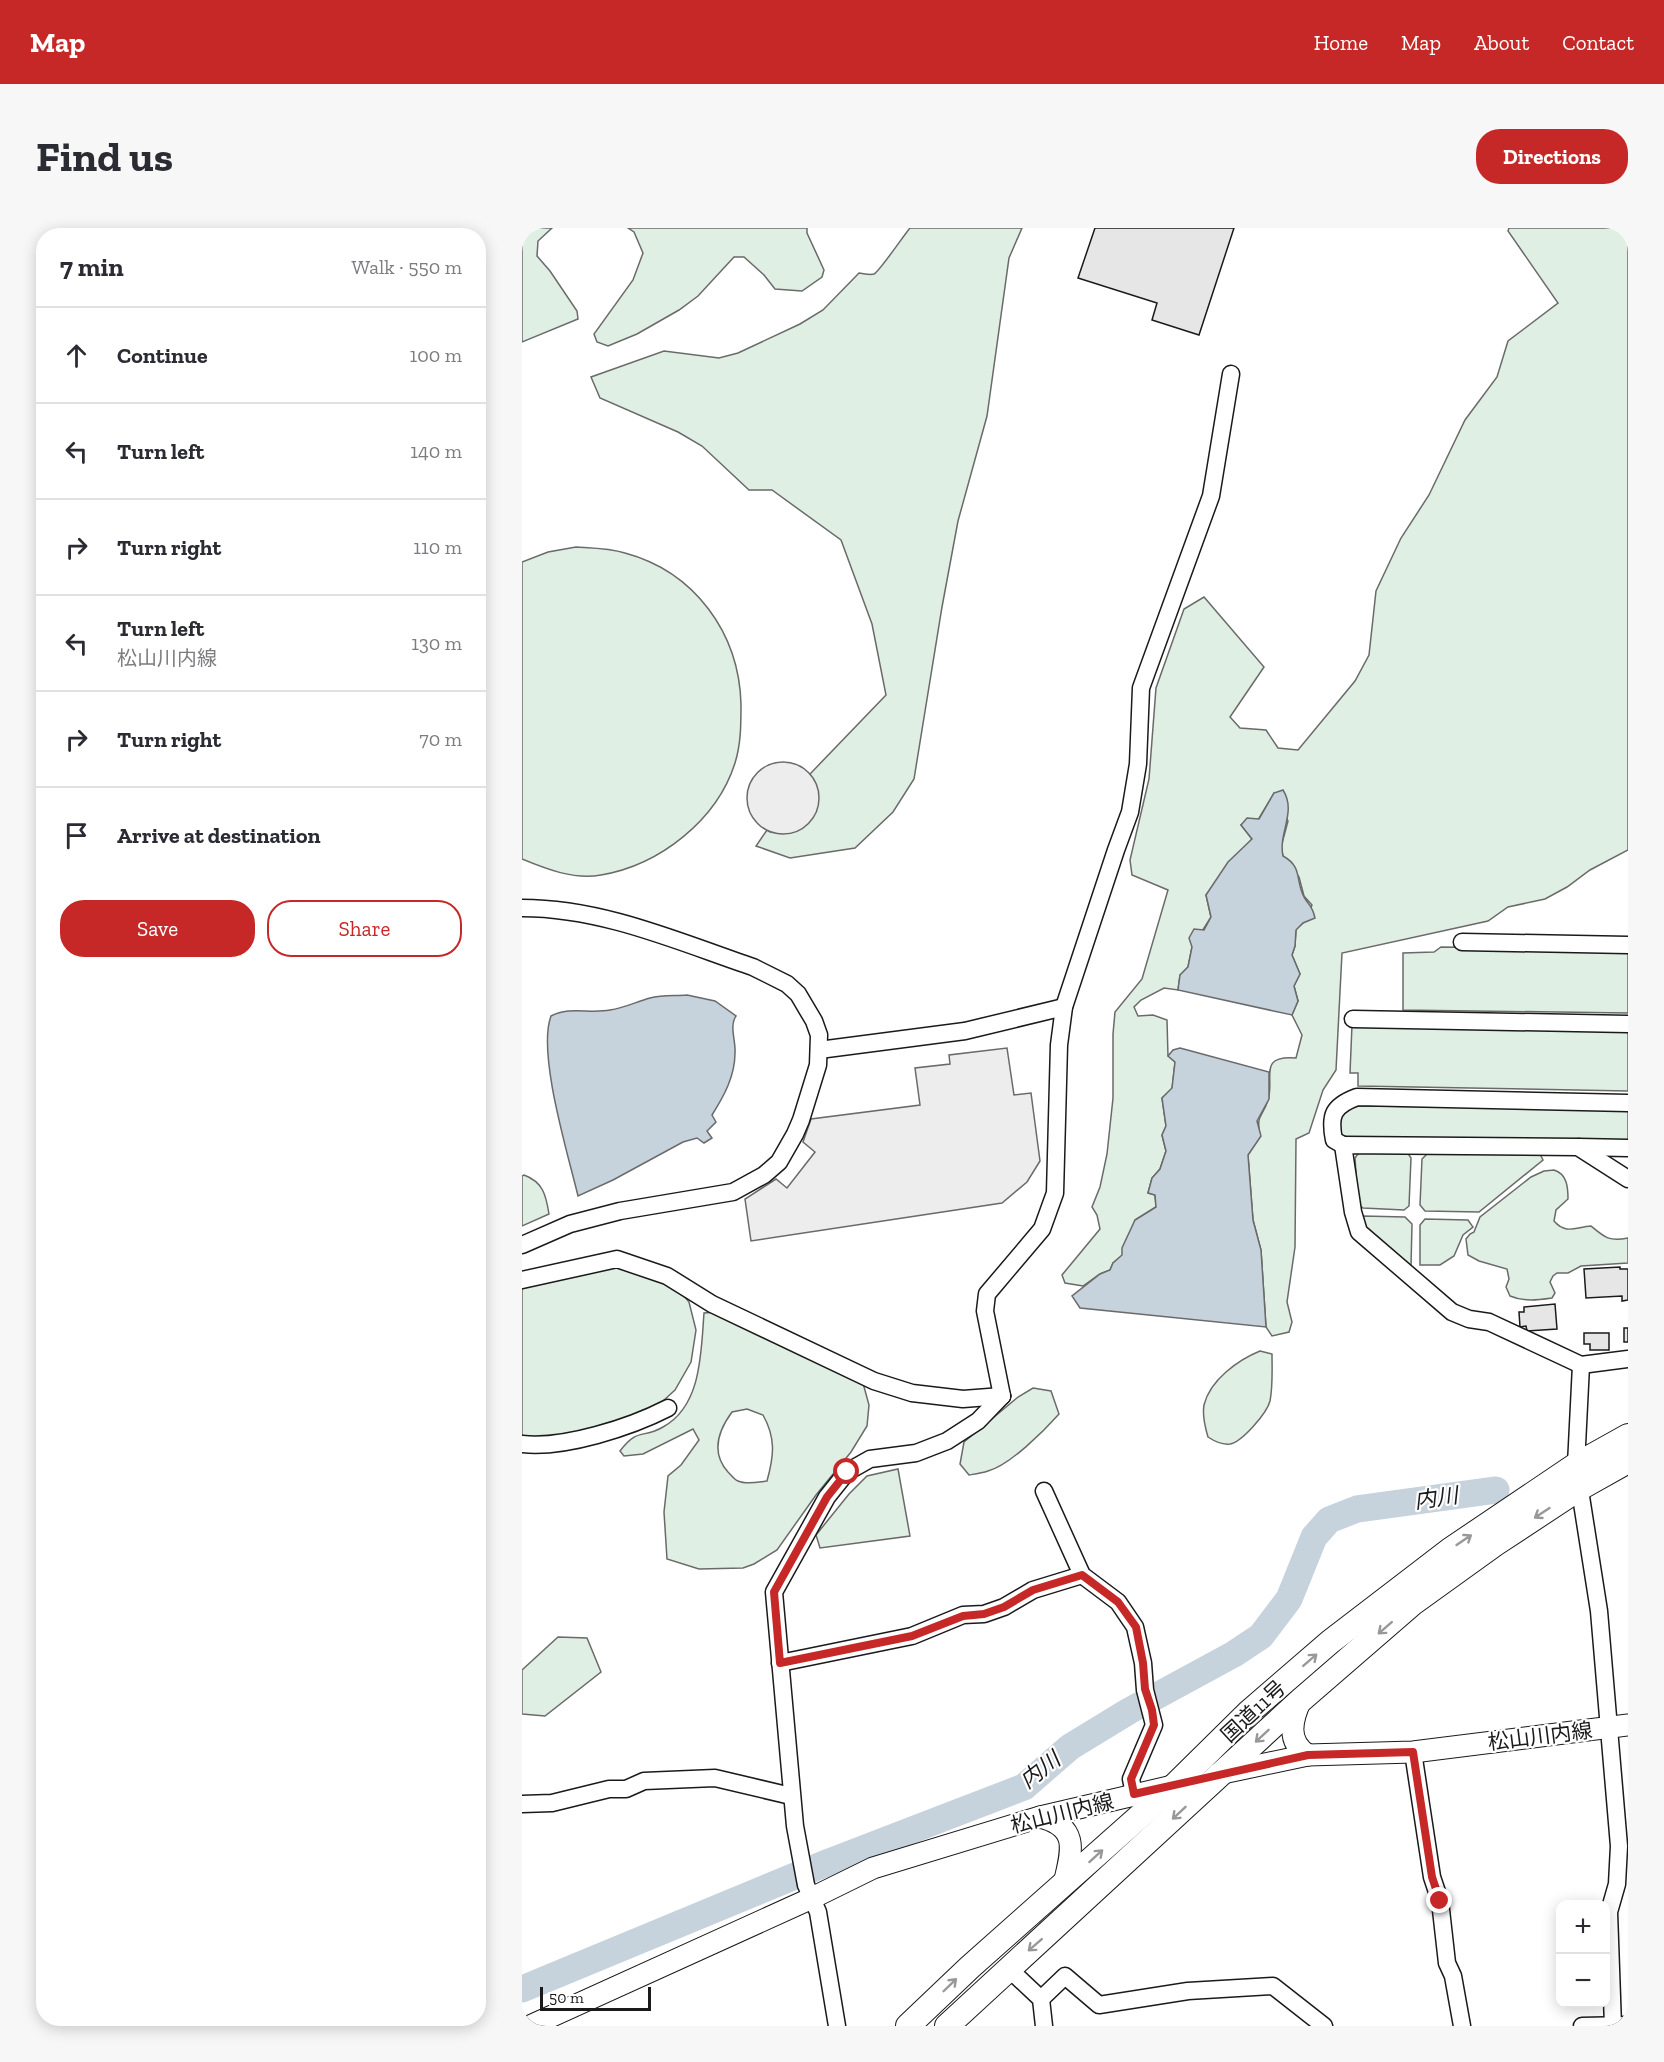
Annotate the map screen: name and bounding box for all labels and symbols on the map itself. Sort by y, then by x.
route start [833,1458,859,1484]
water label: 内川 [1412,1481,1462,1514]
one-way arrow [1534,1507,1551,1519]
one-way arrow [1455,1534,1472,1546]
one-way arrow [1377,1621,1392,1635]
one-way arrow [1302,1653,1317,1667]
street label: 国道11号 [1216,1675,1290,1747]
street label: 松山川内線 [1486,1717,1594,1755]
one-way arrow [1254,1729,1269,1744]
water label: 内川 [1014,1745,1067,1794]
street label: 松山川内線 [1008,1788,1116,1838]
one-way arrow [1172,1806,1187,1820]
one-way arrow [1088,1849,1103,1863]
route end [1426,1887,1452,1913]
one-way arrow [1027,1938,1043,1951]
one-way arrow [943,1978,958,1993]
scale bar [540,1984,651,2012]

